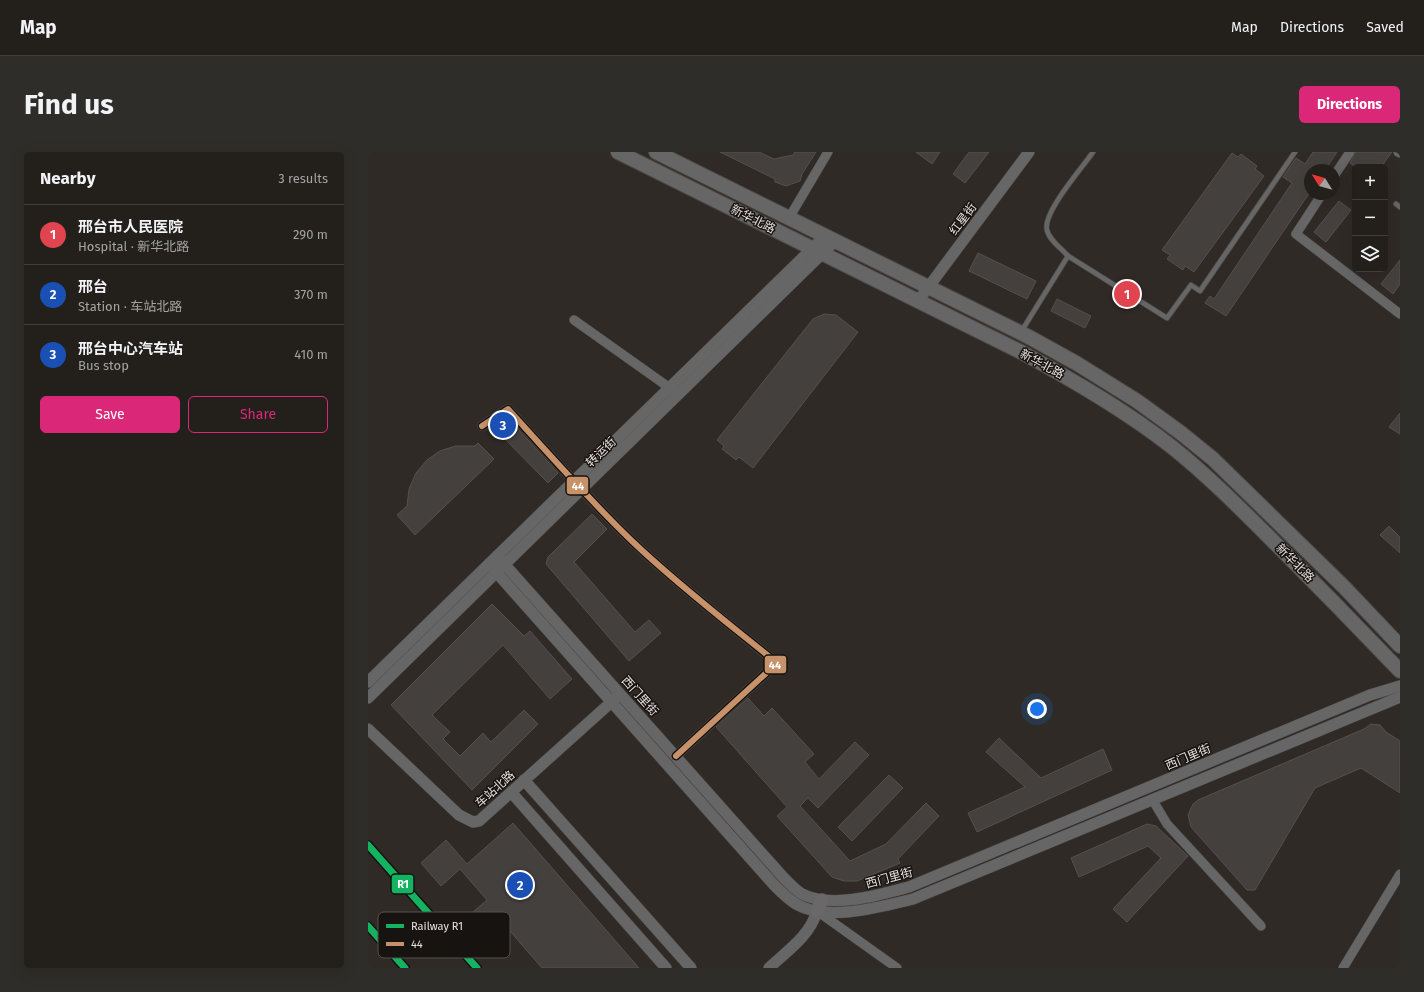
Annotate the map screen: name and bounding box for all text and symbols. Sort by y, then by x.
text: Map [20,16,57,39]
text: Map [1231,19,1258,36]
text: Directions [1280,19,1344,36]
text: Saved [1366,19,1404,36]
button: Directions [1299,86,1400,123]
text: Find us [24,88,114,121]
north arrow [1304,164,1340,200]
map controls [1352,164,1388,272]
button: + [1352,164,1388,200]
text: Nearby [40,168,95,189]
text: 3 results [278,171,328,186]
street label: 红星街 [947,200,979,238]
button: − [1352,200,1388,236]
street label: 新华北路 [728,202,778,236]
text: 邢台市人民医院 [78,218,183,236]
text: 1 [50,227,56,242]
text: 290 m [293,227,328,242]
button: layers [1352,236,1388,272]
text: Hospital · 新华北路 [78,239,189,254]
text: 邢台 [78,278,108,296]
pin: 1 [1114,279,1140,309]
text: 2 [50,287,56,302]
text: 370 m [294,287,328,302]
text: Station · 车站北路 [78,299,182,314]
text: 邢台中心汽车站 [78,340,183,358]
text: 3 [50,347,56,362]
text: 410 m [294,347,328,362]
street label: 新华北路 [1018,347,1066,381]
text: Bus stop [78,358,129,373]
button: Save [40,396,180,433]
button: Share [188,396,328,433]
pin: 3 [490,410,516,440]
street label: 转运街 [583,434,619,470]
line badge: 44 [566,476,589,495]
text: 44 [572,480,584,493]
street label: 新华北路 [1273,541,1317,585]
line badge: 44 [764,655,787,674]
text: 44 [769,659,781,672]
street label: 西门里街 [619,673,661,719]
your location [1027,699,1047,719]
street label: 西门里街 [1163,741,1213,773]
street label: 车站北路 [472,768,518,810]
street label: 西门里街 [864,865,914,891]
pin: 2 [507,870,533,900]
line badge: R1 [391,874,414,894]
text: R1 [397,878,409,891]
legend [378,912,510,958]
text: Railway R1 [411,920,463,933]
text: 44 [411,938,423,951]

